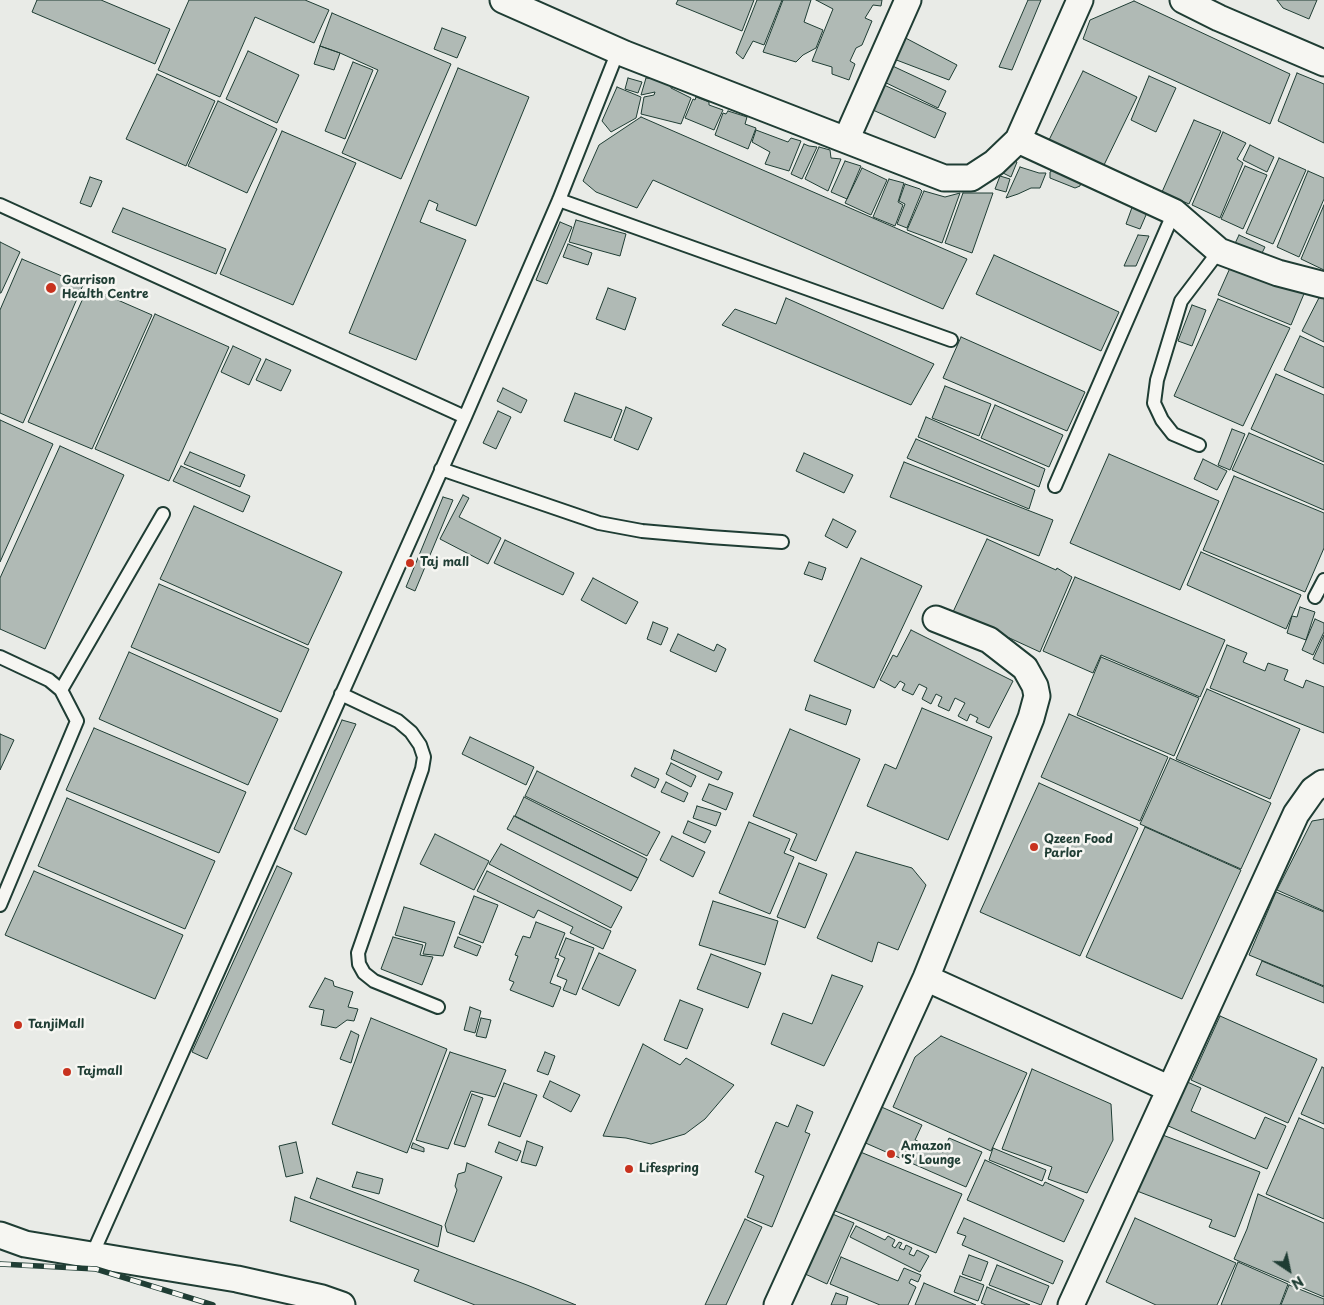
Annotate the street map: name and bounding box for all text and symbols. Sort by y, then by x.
place label: Garrison Health Centre [62,274,149,302]
marker: Garrison Health Centre [44,281,58,295]
place label: Taj mall [420,556,469,570]
marker: Taj mall [404,557,416,569]
place label: Qzeen Food Parlor [1044,833,1113,861]
marker: Qzeen Food Parlor [1028,841,1040,853]
place label: TanjiMall [28,1018,84,1032]
marker: TanjiMall [12,1019,24,1031]
place label: Tajmall [77,1065,122,1079]
marker: Tajmall [61,1066,73,1078]
place label: Amazon 'S' Lounge [901,1140,961,1168]
marker: Amazon 'S' Lounge [885,1148,897,1160]
place label: Lifespring [639,1162,699,1176]
marker: Lifespring [623,1163,635,1175]
north arrow [1264,1245,1314,1295]
text: N [1287,1271,1308,1295]

